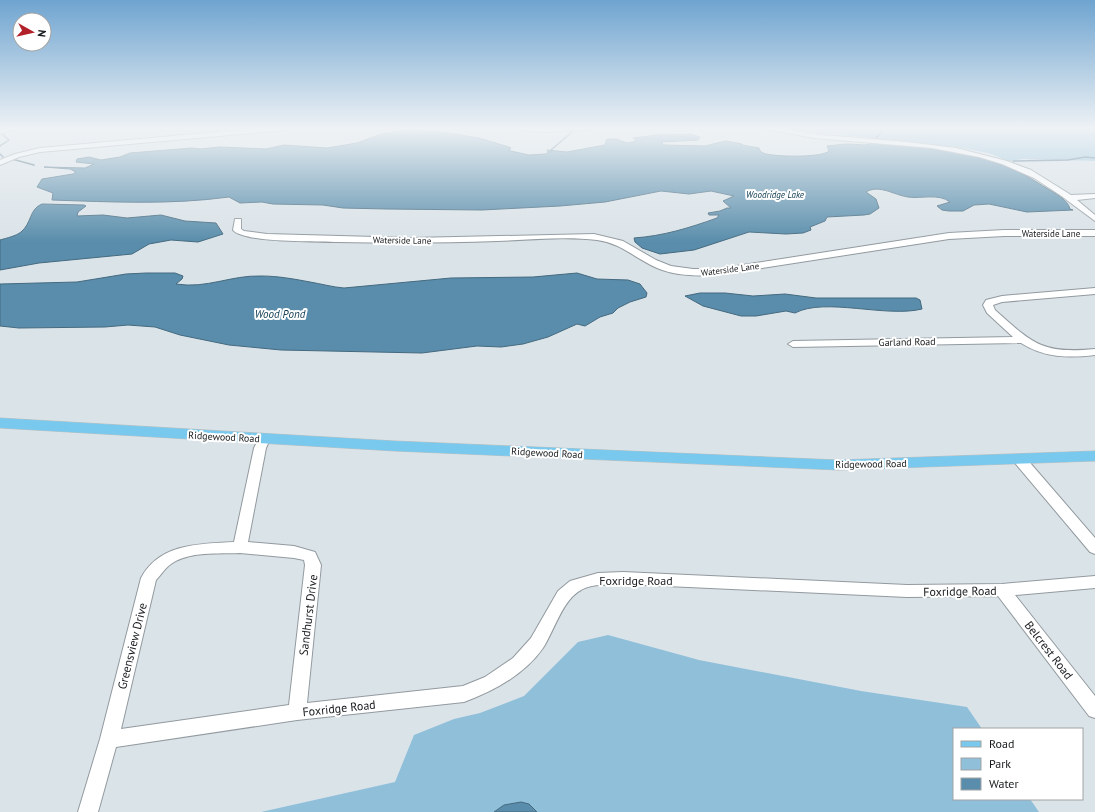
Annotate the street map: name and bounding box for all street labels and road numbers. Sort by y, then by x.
street label: Waterside Lane [1022,228,1081,239]
street label: Waterside Lane [373,234,432,246]
street label: Waterside Lane [700,260,760,278]
street label: Garland Road [878,335,936,349]
street label: Ridgewood Road [188,429,260,445]
street label: Ridgewood Road [511,445,583,461]
street label: Ridgewood Road [835,457,907,471]
street label: Foxridge Road [599,573,673,588]
street label: Sandhurst Drive [296,574,320,656]
street label: Foxridge Road [923,583,997,599]
street label: Greensview Drive [114,601,150,691]
street label: Belcrest Road [1022,618,1076,682]
street label: Foxridge Road [302,697,376,719]

